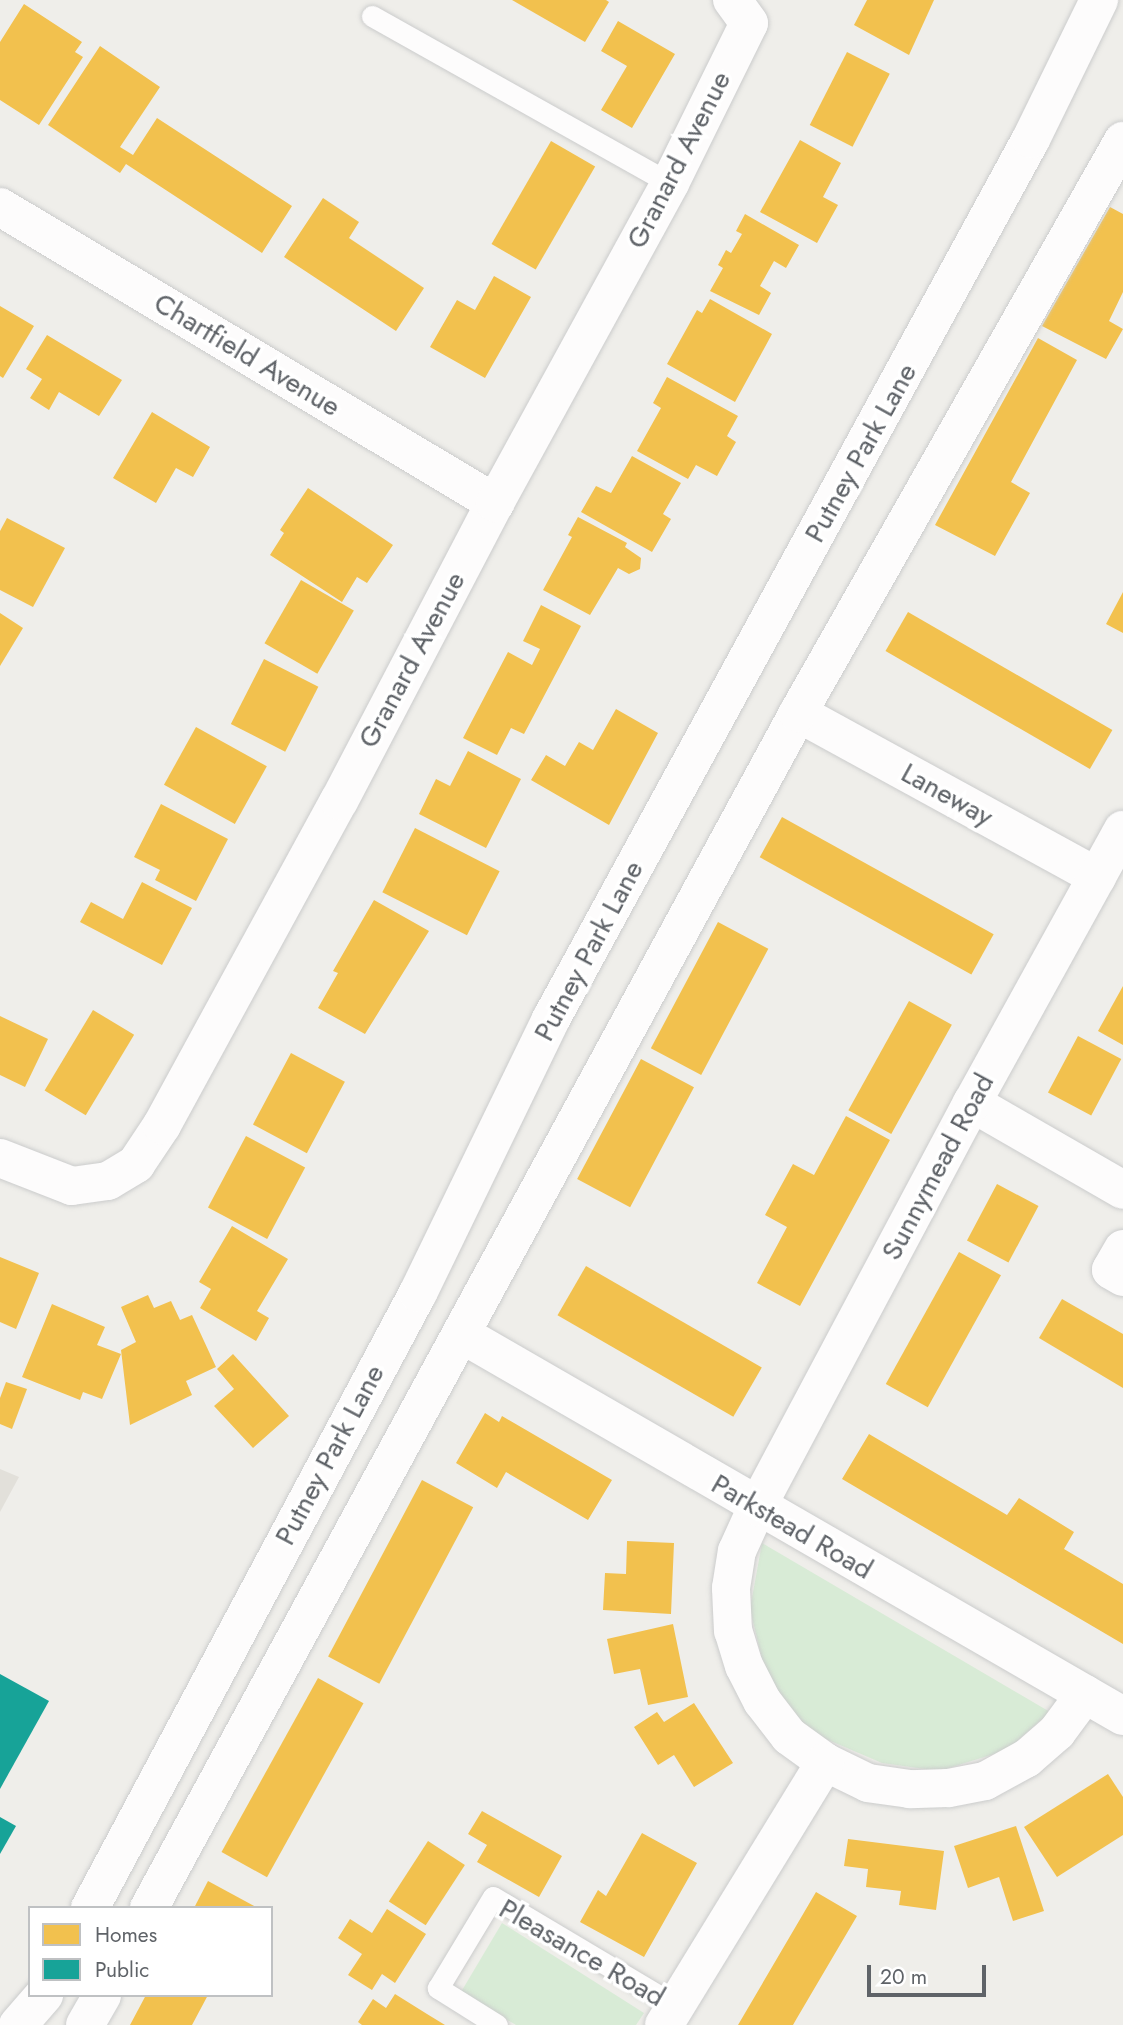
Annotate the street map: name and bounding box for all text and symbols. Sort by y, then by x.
street label: Granard Avenue [620,66,738,254]
street label: Chartfield Avenue [148,286,346,424]
street label: Putney Park Lane [798,358,924,548]
street label: Granard Avenue [352,566,472,754]
street label: Laneway [895,756,999,834]
street label: Putney Park Lane [527,855,651,1047]
street label: Sunnymead Road [875,1068,1001,1266]
street label: Putney Park Lane [268,1359,392,1551]
street label: Parkstead Road [705,1467,879,1587]
street label: Pleasance Road [493,1892,671,2014]
legend [28,1906,273,1997]
text: Homes [95,1920,157,1950]
scale bar [871,1952,990,1996]
text: Public [95,1955,149,1985]
text: 20 m [880,1962,927,1992]

